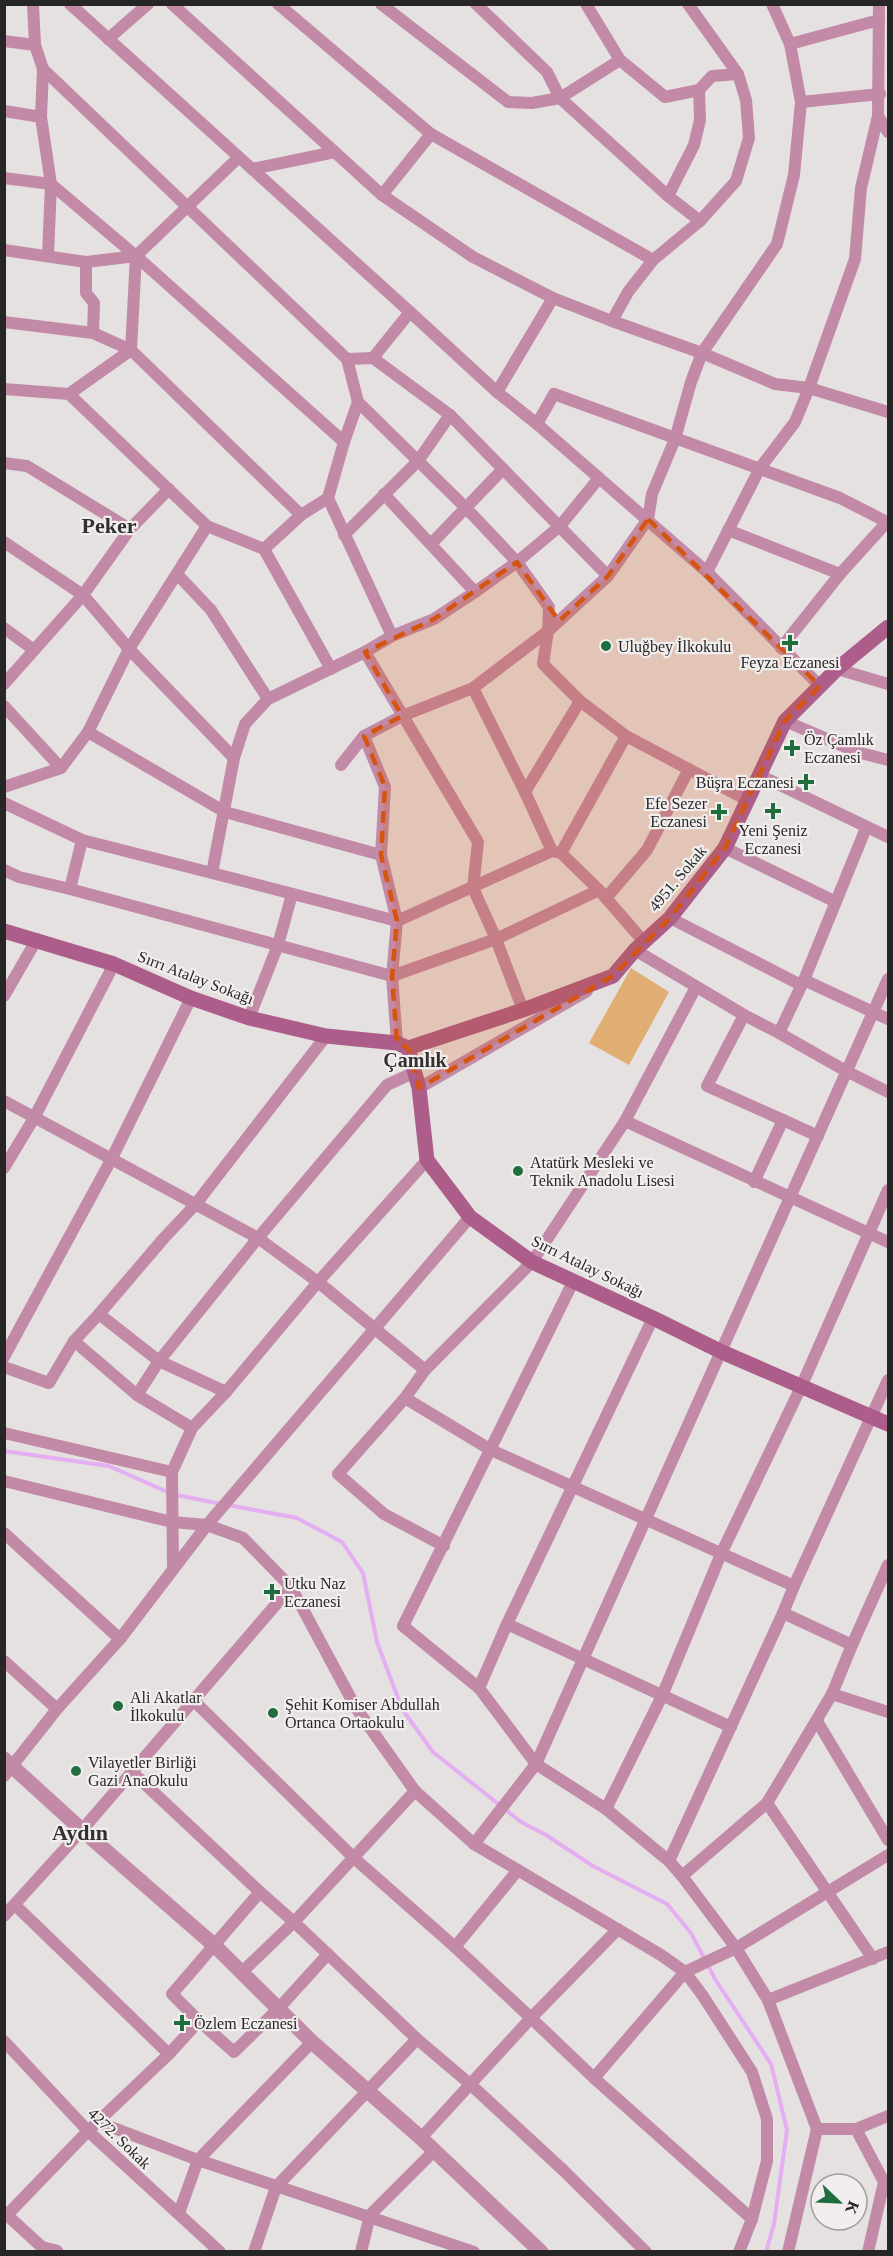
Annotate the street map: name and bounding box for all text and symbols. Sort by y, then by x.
district label: Peker [82,513,137,538]
marker: Feyza Eczanesi [783,636,797,650]
place label: Uluğbey İlkokulu [618,638,731,656]
marker: Uluğbey İlkokulu [599,639,613,653]
place label: Feyza Eczanesi [740,654,840,672]
place label: Öz Çamlık Eczanesi [804,731,874,766]
marker: Öz Çamlık Eczanesi [785,741,799,755]
place label: Büşra Eczanesi [696,774,795,792]
marker: Büşra Eczanesi [799,775,813,789]
place label: Efe Sezer Eczanesi [645,795,708,830]
marker: Yeni Şeniz Eczanesi [766,804,780,818]
marker: Efe Sezer Eczanesi [712,805,726,819]
place label: Yeni Şeniz Eczanesi [738,822,808,857]
street label: 4951. Sokak [645,842,710,914]
street label: Sırrı Atalay Sokağı [135,948,257,1009]
district label: Çamlık [383,1049,448,1072]
place label: Atatürk Mesleki ve Teknik Anadolu Lisesi [530,1154,675,1189]
marker: Atatürk Mesleki ve Teknik Anadolu Lisesi [511,1164,525,1178]
street label: Sırrı Atalay Sokağı [528,1232,647,1302]
place label: Utku Naz Eczanesi [284,1575,346,1610]
marker: Utku Naz Eczanesi [265,1585,279,1599]
place label: Ali Akatlar İlkokulu [130,1689,202,1724]
place label: Şehit Komiser Abdullah Ortanca Ortaokulu [285,1696,440,1731]
marker: Ali Akatlar İlkokulu [111,1699,125,1713]
marker: Şehit Komiser Abdullah Ortanca Ortaokulu [266,1706,280,1720]
place label: Vilayetler Birliği Gazi AnaOkulu [88,1754,197,1789]
marker: Vilayetler Birliği Gazi AnaOkulu [69,1764,83,1778]
district label: Aydın [52,1820,108,1845]
place label: Özlem Eczanesi [194,2015,298,2032]
marker: Özlem Eczanesi [175,2016,189,2030]
street label: 4272. Sokak [85,2104,154,2172]
north arrow [809,2172,869,2232]
text: K [842,2199,863,2217]

